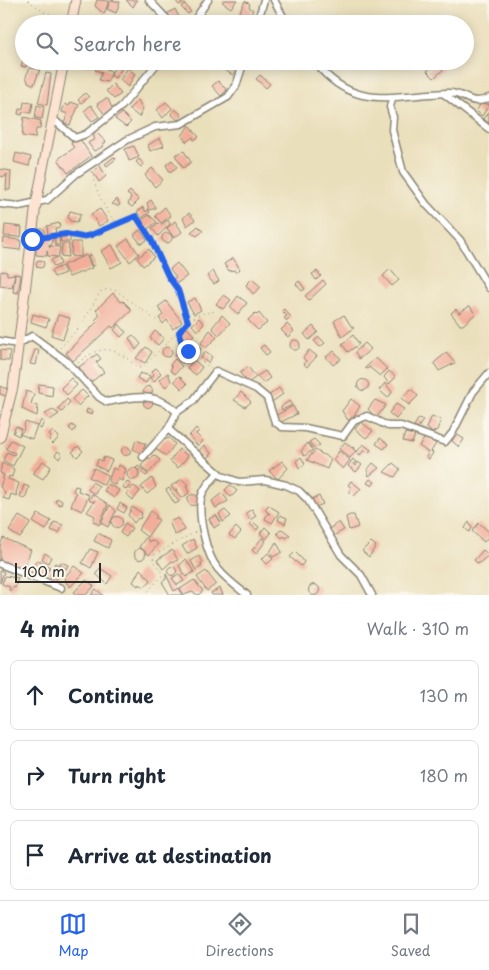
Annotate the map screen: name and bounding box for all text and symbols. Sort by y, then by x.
search box [15,15,474,70]
icon: search [33,29,61,57]
text: Search here [73,29,182,57]
route start [21,228,44,251]
route end [177,340,200,363]
scale bar [15,560,101,583]
text: 100 m [22,561,65,582]
text: 4 min [20,612,80,644]
text: Walk · 310 m [367,616,469,640]
icon: ahead [21,681,49,709]
text: Continue [68,681,154,709]
text: 130 m [420,683,468,707]
icon: right [21,761,49,789]
text: Turn right [68,761,166,789]
text: 180 m [420,763,468,787]
icon: arrive [21,841,49,869]
text: Arrive at destination [68,841,272,869]
tab: Map [59,910,88,961]
tab: Directions [206,910,274,961]
tab: Saved [391,910,430,961]

